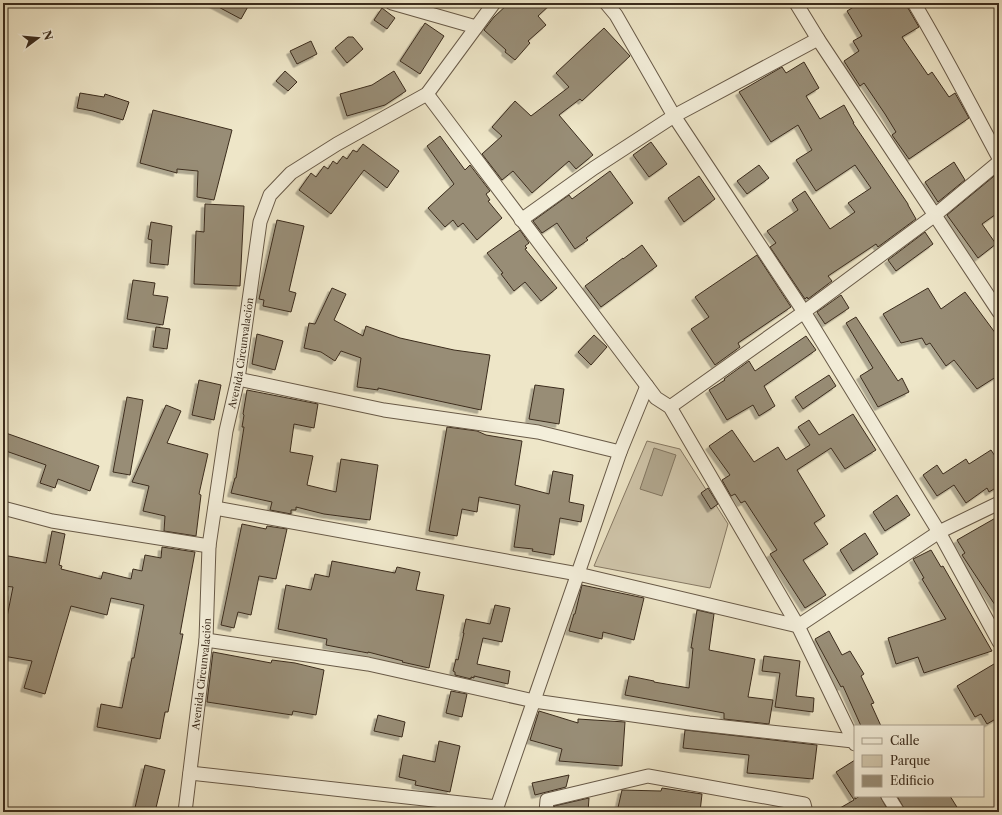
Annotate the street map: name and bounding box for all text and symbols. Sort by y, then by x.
north arrow [18,18,58,58]
text: N [40,29,56,42]
street label: Avenida Circunvalación [225,296,256,411]
street label: Avenida Circunvalación [188,617,213,732]
legend [854,725,984,797]
text: Calle [890,733,920,748]
text: Parque [890,753,931,768]
text: Edificio [890,773,934,788]

